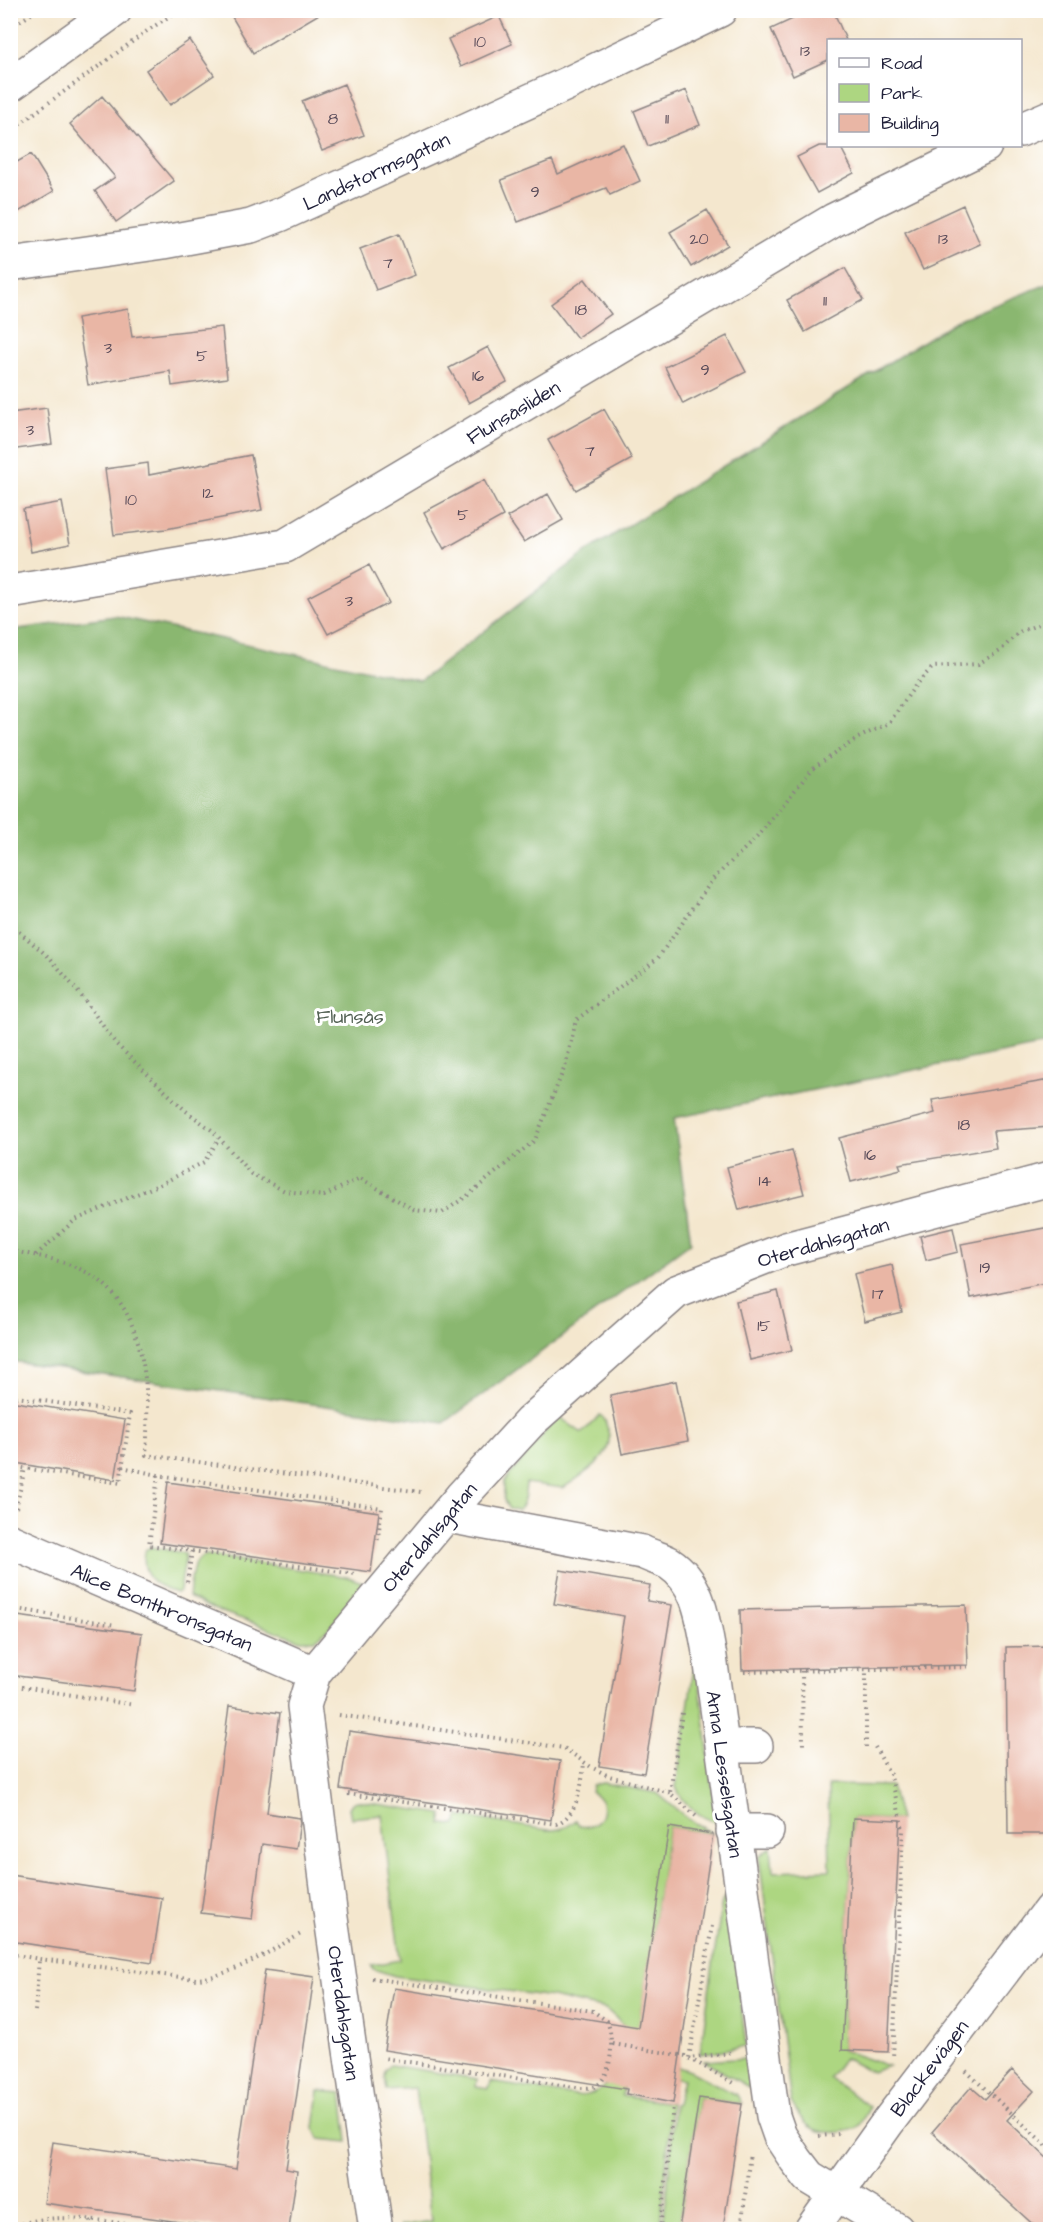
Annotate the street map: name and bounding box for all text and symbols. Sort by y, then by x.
house number: 10 [474,31,486,53]
legend [827,39,1022,147]
house number: 13 [800,40,810,62]
text: Road [881,51,922,76]
text: Park [881,81,923,106]
house number: 8 [328,108,338,130]
house number: 11 [665,108,669,130]
text: Building [881,111,939,137]
street label: Landstormsgatan [298,126,455,219]
house number: 9 [530,181,540,203]
house number: 20 [689,228,709,250]
house number: 13 [938,228,948,250]
house number: 7 [383,252,393,274]
house number: 11 [823,290,827,312]
house number: 18 [575,299,587,321]
house number: 3 [104,337,112,359]
house number: 5 [196,345,208,367]
house number: 9 [700,359,710,381]
house number: 16 [472,365,484,387]
street label: Flunsåsliden [461,374,566,452]
house number: 3 [26,419,34,441]
house number: 7 [585,440,595,462]
house number: 12 [202,482,214,504]
house number: 10 [125,489,137,511]
house number: 5 [457,504,469,526]
house number: 3 [345,590,353,612]
park label: Flunsås [316,1003,384,1031]
house number: 18 [958,1114,970,1136]
house number: 16 [864,1144,876,1166]
house number: 14 [759,1170,772,1192]
street label: Oterdahlsgatan [754,1211,893,1276]
house number: 19 [979,1257,991,1279]
house number: 17 [872,1283,884,1305]
house number: 15 [757,1315,771,1337]
street label: Oterdahlsgatan [375,1477,485,1599]
street label: Alice Bonthronsgatan [66,1557,257,1660]
street label: Anna Lesselsgatan [697,1689,750,1860]
street label: Oterdahlsgatan [319,1944,366,2082]
street label: Blackevägen [884,2014,976,2124]

